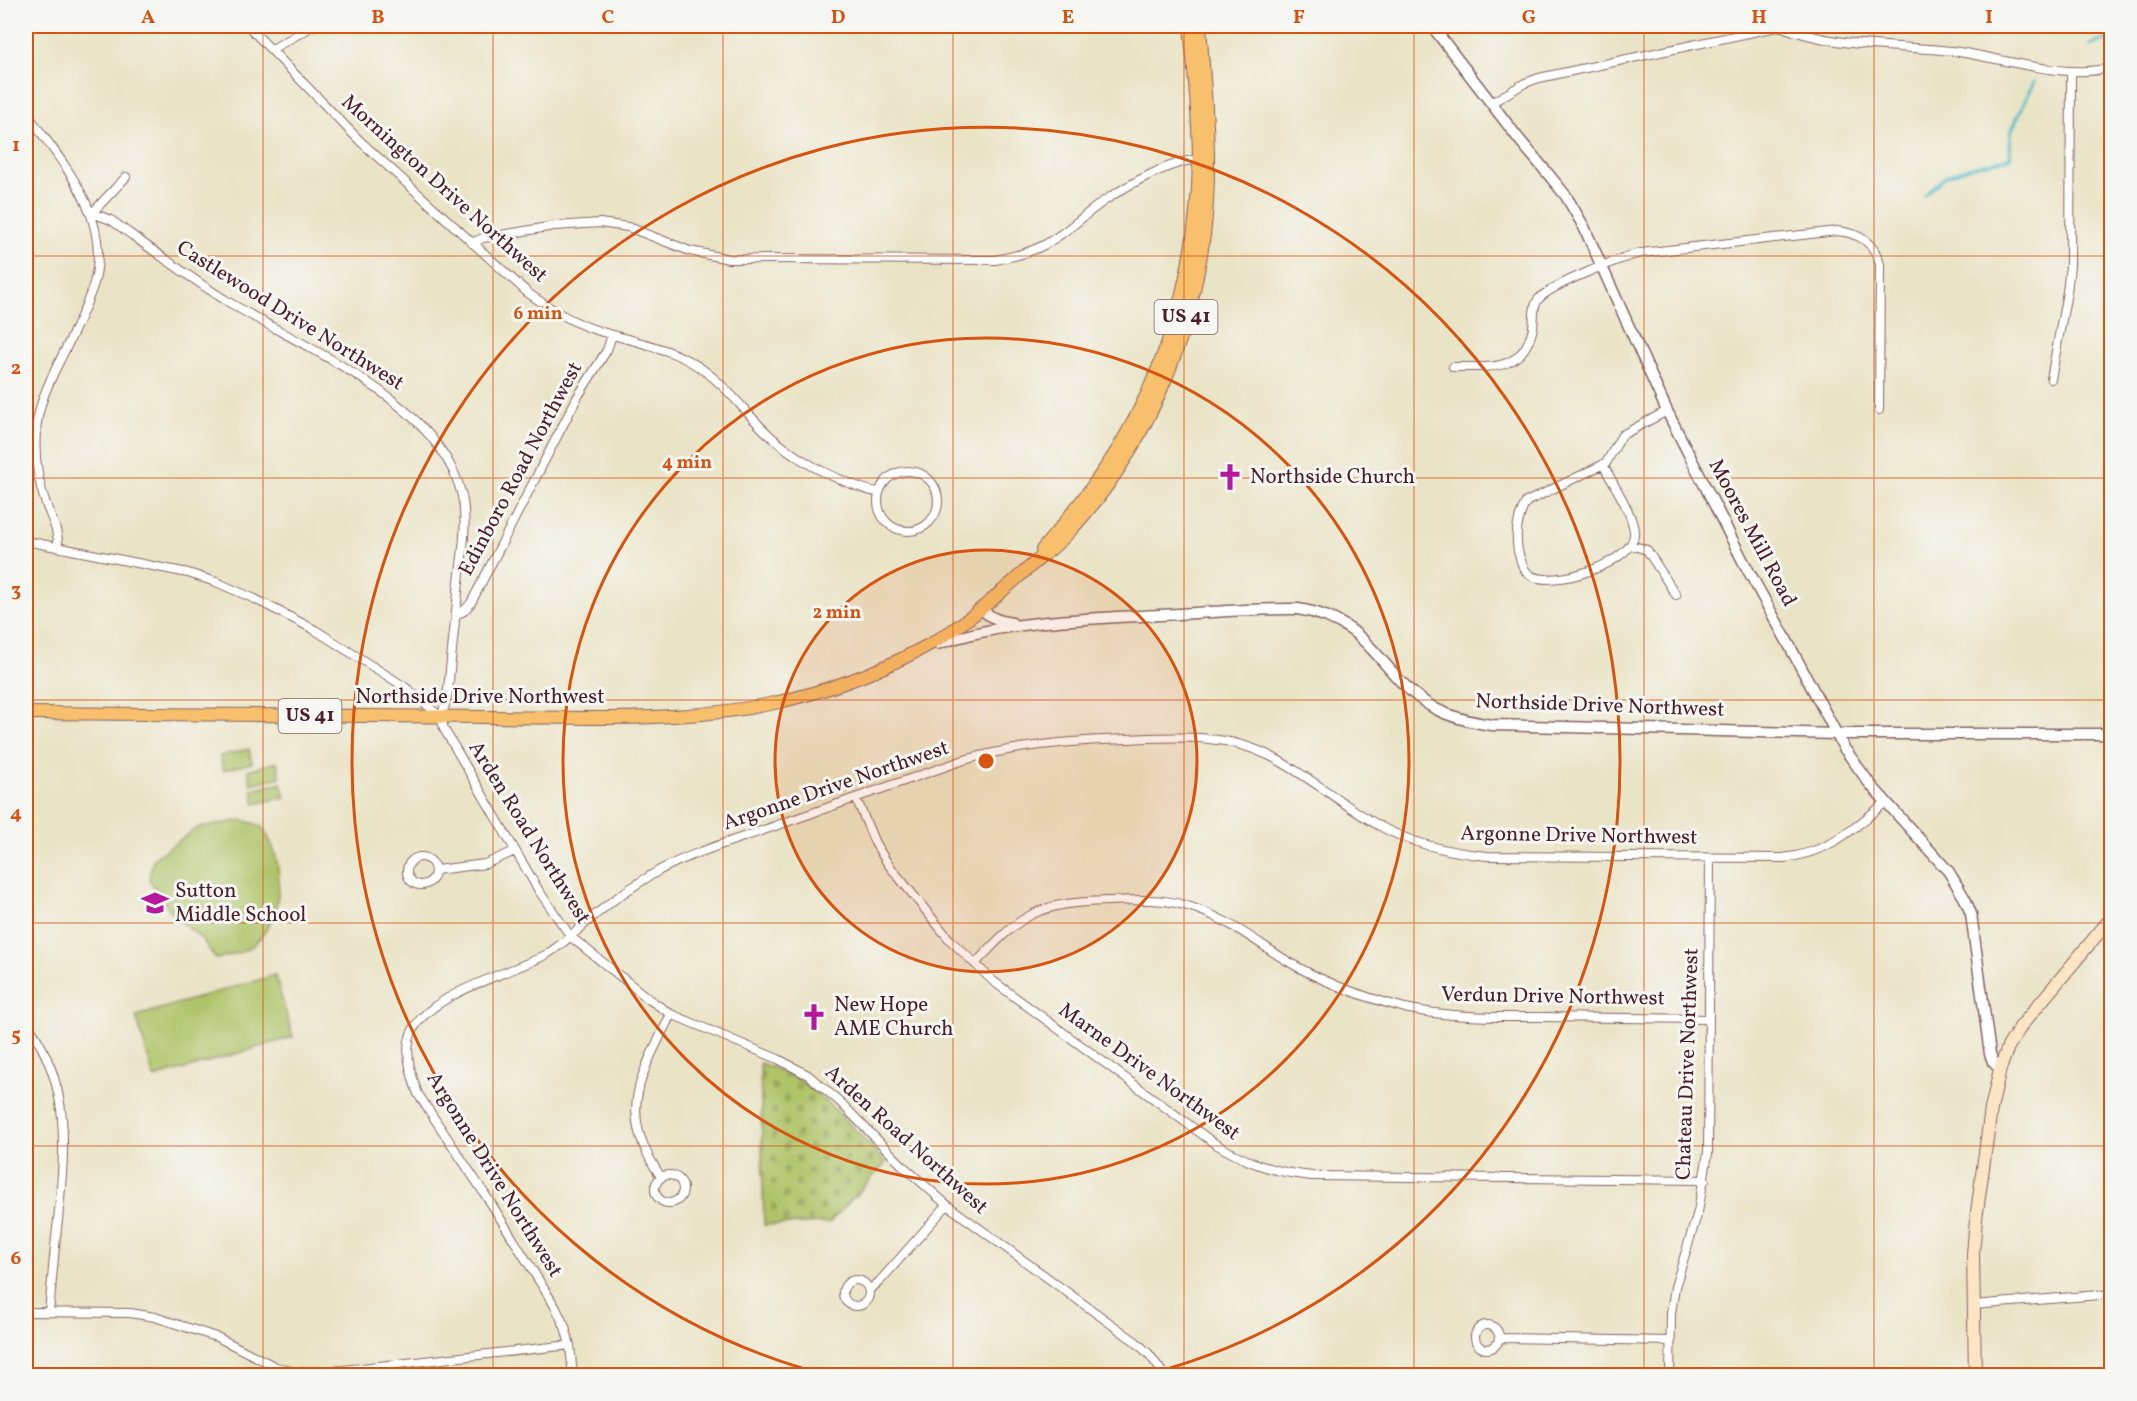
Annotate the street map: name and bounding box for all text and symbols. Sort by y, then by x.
text: A [141,4,155,32]
text: B [371,4,385,32]
text: C [602,4,615,32]
text: D [831,4,845,32]
text: E [1062,4,1074,32]
text: F [1293,4,1305,32]
text: G [1522,4,1536,32]
text: H [1751,4,1767,32]
text: I [1985,4,1993,32]
street label: Mornington Drive Northwest [334,88,554,290]
text: 1 [12,132,20,160]
street label: Castlewood Drive Northwest [171,234,409,398]
road number: US 41 [1154,300,1218,334]
text: 6 min [513,302,563,327]
text: 2 [11,355,21,383]
street label: Edinboro Road Northwest [452,357,590,581]
text: 4 min [662,451,712,476]
street label: Moores Mill Road [1701,454,1803,612]
church icon: Northside Church [1215,462,1245,492]
place label: Northside Church [1250,463,1415,492]
text: 3 [11,577,21,605]
text: 2 min [813,601,861,626]
street label: Northside Drive Northwest [355,683,605,712]
street label: Northside Drive Northwest [1475,687,1725,725]
road number: US 41 [278,699,342,733]
street label: Argonne Drive Northwest [719,734,953,838]
street label: Arden Road Northwest [461,736,597,930]
centre of rings [976,751,996,771]
text: 4 [10,800,22,828]
street label: Argonne Drive Northwest [1460,819,1698,853]
place label: Sutton Middle School [175,877,306,930]
school or university icon: Sutton Middle School [140,888,170,918]
street label: Chateau Drive Northwest [1669,947,1707,1181]
street label: Verdun Drive Northwest [1441,981,1665,1013]
place label: New Hope AME Church [834,991,953,1044]
street label: Marne Drive Northwest [1052,996,1246,1148]
church icon: New Hope AME Church [799,1002,829,1032]
text: 5 [11,1022,21,1050]
street label: Arden Road Northwest [818,1059,994,1221]
street label: Argonne Drive Northwest [419,1067,569,1283]
text: 6 [11,1245,22,1273]

